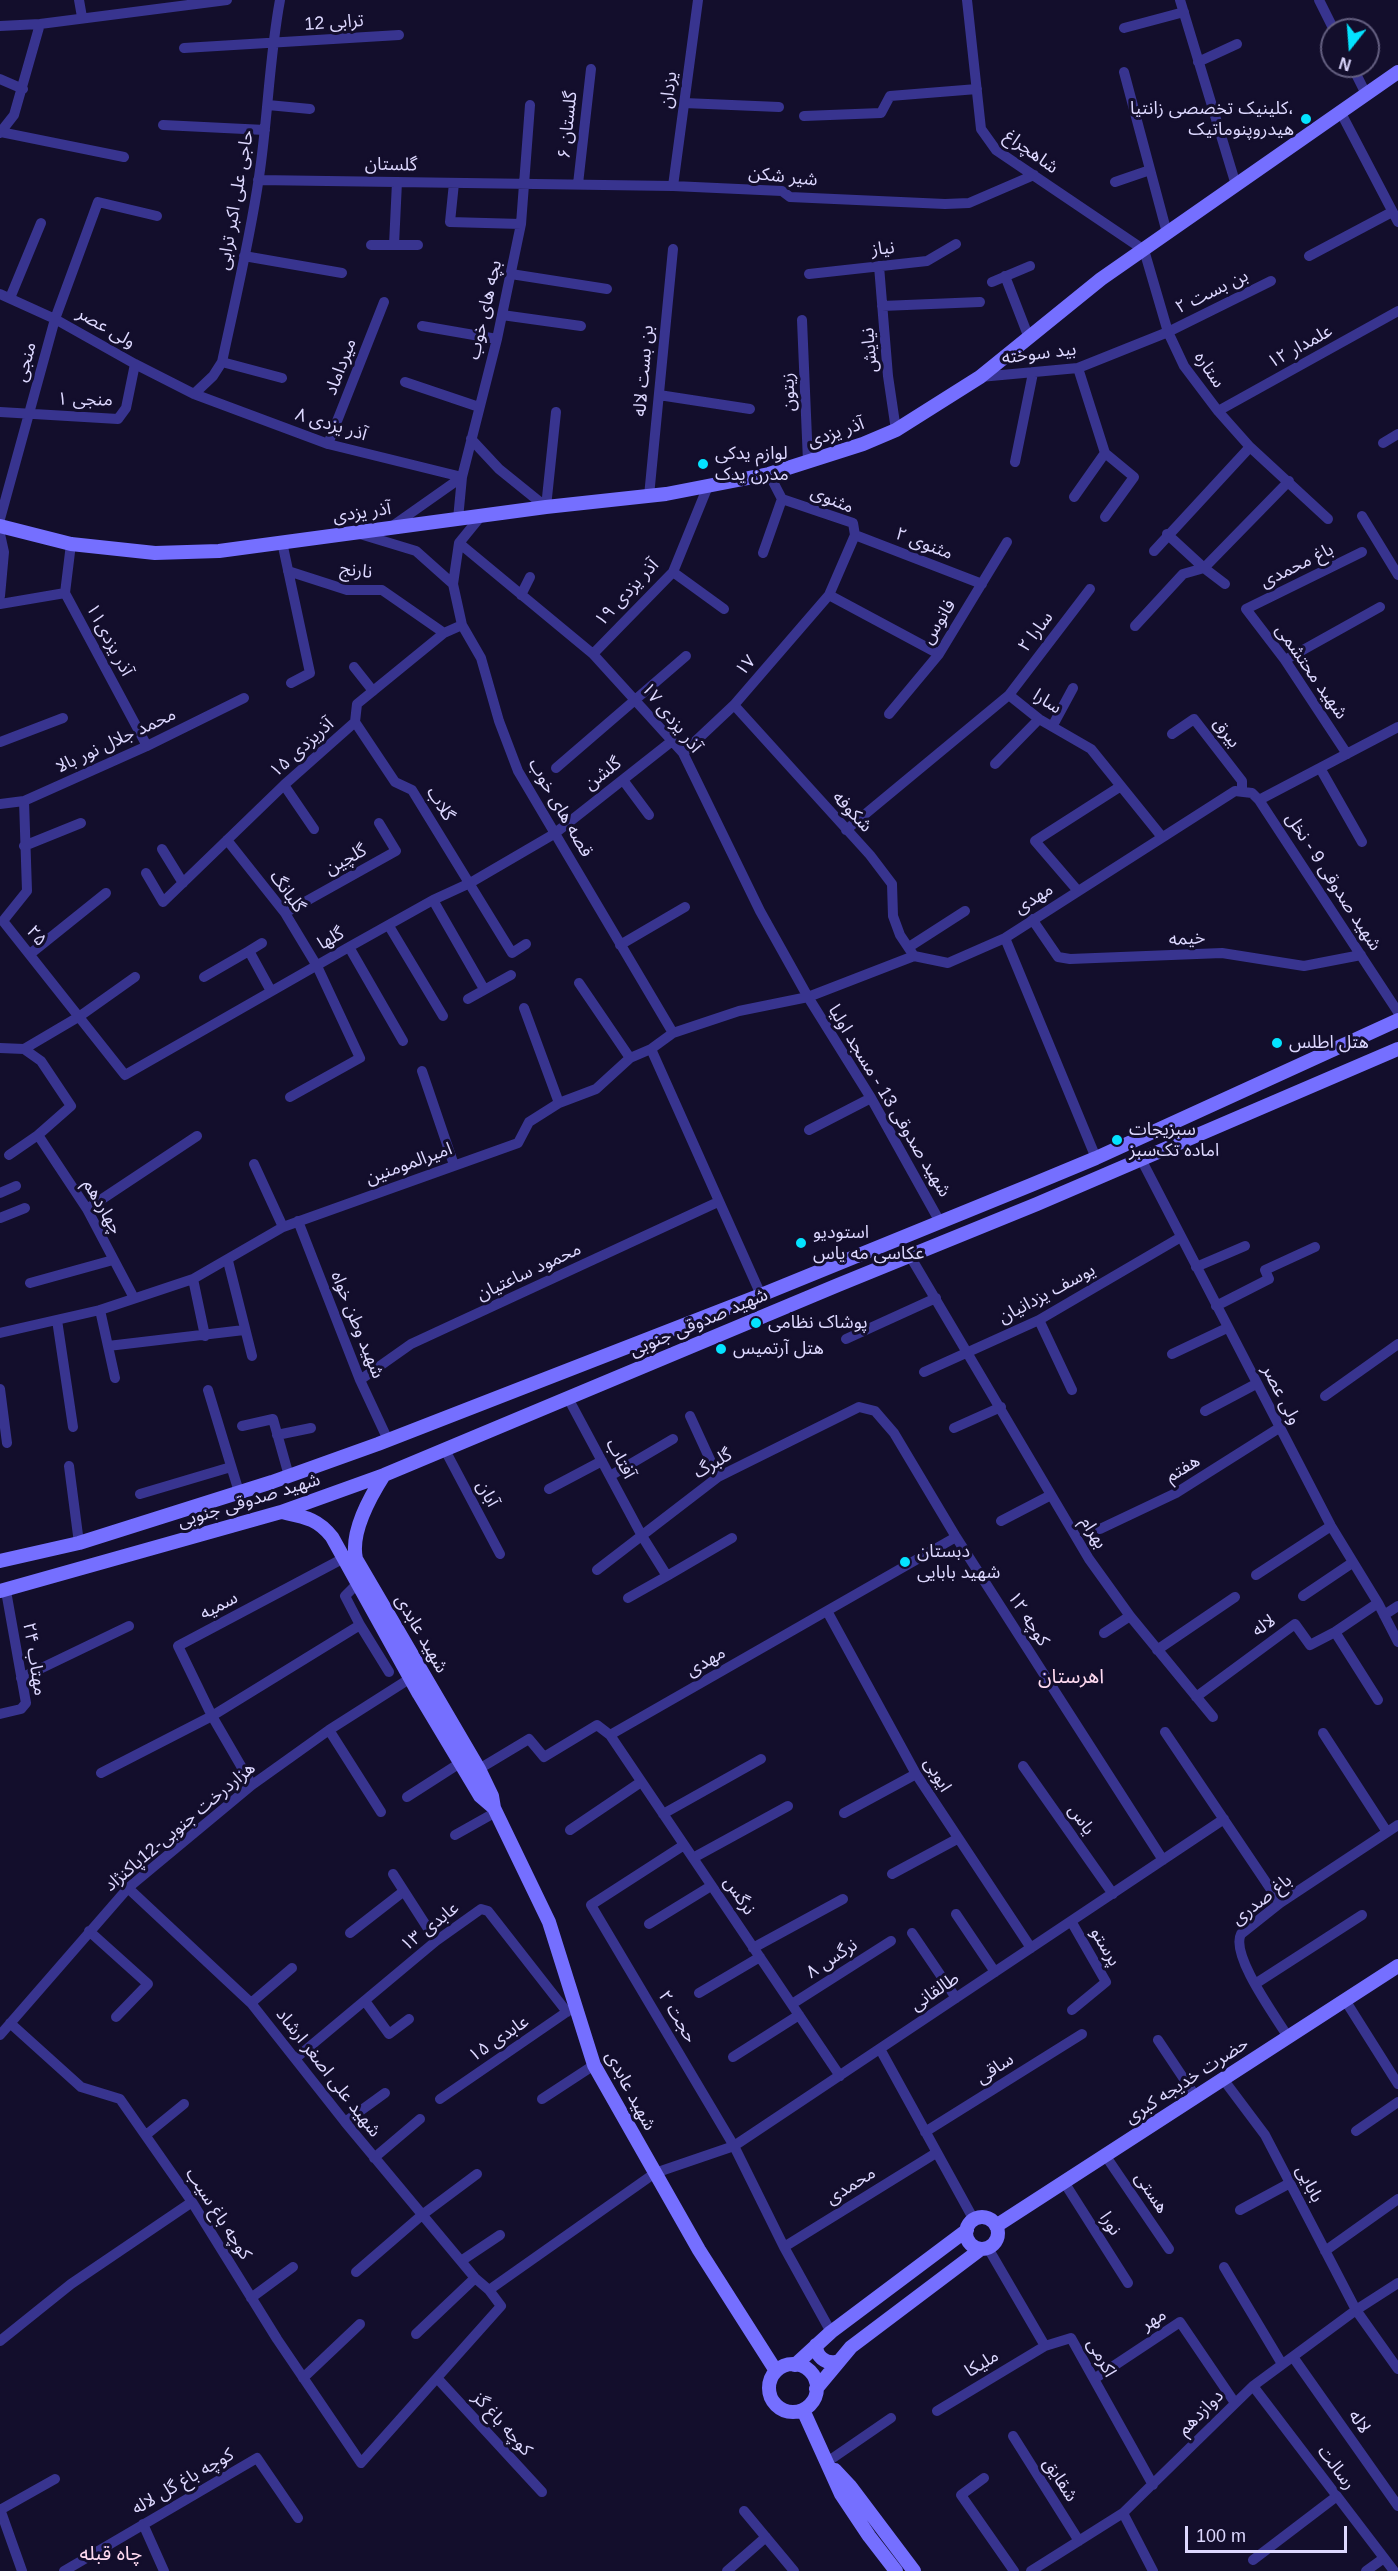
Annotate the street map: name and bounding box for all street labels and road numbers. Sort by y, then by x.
street label: ترابی 12 [304,10,364,36]
street label: یزدان [656,70,682,110]
street label: گلستان ۶ [554,90,582,160]
street label: شاهچراغ [1000,125,1062,179]
street label: حاجی علی اکبر ترابی [213,128,259,272]
street label: گلستان [365,154,417,176]
street label: شیر شکن [747,163,819,191]
street label: نیاز [870,237,896,261]
street label: بچه های خوب [463,258,507,362]
street label: بن بست ۲ [1172,265,1252,319]
street label: ولی عصر [73,303,139,353]
street label: علمدار ۱۲ [1264,320,1336,374]
street label: بن بست لاله [629,324,659,418]
street label: نیایش [857,327,883,373]
street label: میرداماد [320,336,362,398]
street label: بید سوخته [1001,339,1077,369]
street label: منجی [10,340,42,384]
street label: ستاره [1189,348,1229,392]
street label: زیتون [778,372,800,412]
street label: منجی ۱ [57,389,113,411]
street label: ۸ آذر یزدی [292,404,370,446]
street label: آذر یزدی [805,413,867,453]
street label: مثنوی [807,482,857,518]
street label: آذر یزدی [331,498,393,528]
street label: مثنوی ۲ [892,523,956,565]
street label: باغ محمدی [1257,539,1337,593]
street label: آذر یزدی ۱۹ [590,555,664,631]
street label: نارنج [338,558,374,584]
street label: فانوس [917,596,961,648]
street label: آذر یزدی۱۱ [81,600,137,680]
street label: سارا ۲ [1014,607,1058,657]
street label: شهید محتشمی [1270,620,1352,724]
street label: ۱۷ [731,651,761,681]
street label: آذر یزدی ۱۷ [636,678,706,758]
street label: سارا [1029,685,1065,719]
street label: محمد جلال نور بالا [52,704,180,778]
street label: ۱۵ آذریزدی [266,714,338,782]
street label: بیرق [1208,714,1244,752]
street label: گلشن [580,753,626,795]
street label: قصه های خوب [523,755,597,861]
street label: گلاب [421,783,459,825]
street label: شکوفه [828,787,876,837]
street label: شهید صدوقی 9 - نخل [1280,809,1386,955]
street label: گلچین [321,840,371,880]
street label: گلبانگ [265,867,309,917]
street label: مهدی [1011,879,1057,919]
street label: ۲۵ [21,921,51,951]
street label: گلها [314,923,348,955]
street label: خیمه [1168,927,1206,951]
street label: شهید صدوقی 13 - مسجد اولیا [823,1001,955,1201]
street label: امیرالمومنین [363,1138,455,1190]
street label: چهاردهم [78,1176,126,1238]
street label: محمود ساعتیان [473,1238,585,1306]
street label: یوسف یزدانیان [995,1259,1099,1329]
street label: شهید وطن خواه [326,1268,388,1382]
street label: شهید صدوقی جنوبی [627,1284,771,1362]
street label: ولی عصر [1257,1361,1305,1429]
street label: آفتاب [601,1435,639,1483]
street label: گلبرگ [690,1444,736,1484]
street label: هفتم [1162,1450,1204,1488]
street label: شهید صدوقی جنوبی [175,1469,323,1533]
street label: آبان [471,1477,503,1511]
street label: بهرام [1075,1513,1111,1553]
street label: سمیه [196,1587,242,1625]
street label: کوچه ۱۲ [1002,1588,1054,1650]
street label: شهید عابدی [390,1591,452,1677]
street label: لاله [1248,1610,1280,1642]
street label: مهتاب ۲۴ [18,1621,50,1697]
street label: مهدی [682,1642,730,1682]
street label: ایوبی [918,1754,956,1796]
street label: هزاردرخت جنوبی-12پاکنژاد [100,1758,260,1896]
street label: یاس [1063,1801,1099,1839]
street label: باغ صدری [1228,1870,1296,1930]
street label: نرگس [718,1873,760,1919]
street label: عابدی ۱۳ [397,1898,463,1956]
street label: پرستو [1085,1924,1125,1970]
street label: نرگس ۸ [802,1934,862,1984]
street label: طالقانی [906,1968,964,2016]
street label: حجت ۲ [653,1987,701,2047]
street label: شهید علی اصغر ارشاد [271,2004,385,2142]
street label: عابدی ۱۵ [465,2011,533,2067]
street label: حضرت خدیجه کبری [1121,2033,1253,2129]
street label: شهید عابدی [600,2048,660,2134]
street label: ساقی [972,2049,1018,2089]
street label: محمدی [822,2162,880,2210]
street label: بابایی [1291,2162,1327,2206]
street label: کوچه باغ سیب [180,2164,256,2264]
street label: هستی [1129,2168,1173,2218]
street label: نورا [1094,2208,1126,2240]
street label: مهر [1137,2304,1171,2336]
street label: اکرمی [1082,2335,1120,2381]
street label: ملیکا [961,2345,1003,2383]
street label: دوازدهم [1174,2386,1228,2440]
street label: کوچه باغ گز [468,2387,536,2461]
street label: لاله [1343,2406,1375,2438]
street label: رسالت [1312,2442,1360,2494]
street label: کوچه باغ گل لاله [128,2444,238,2520]
street label: شقایق [1038,2454,1082,2506]

